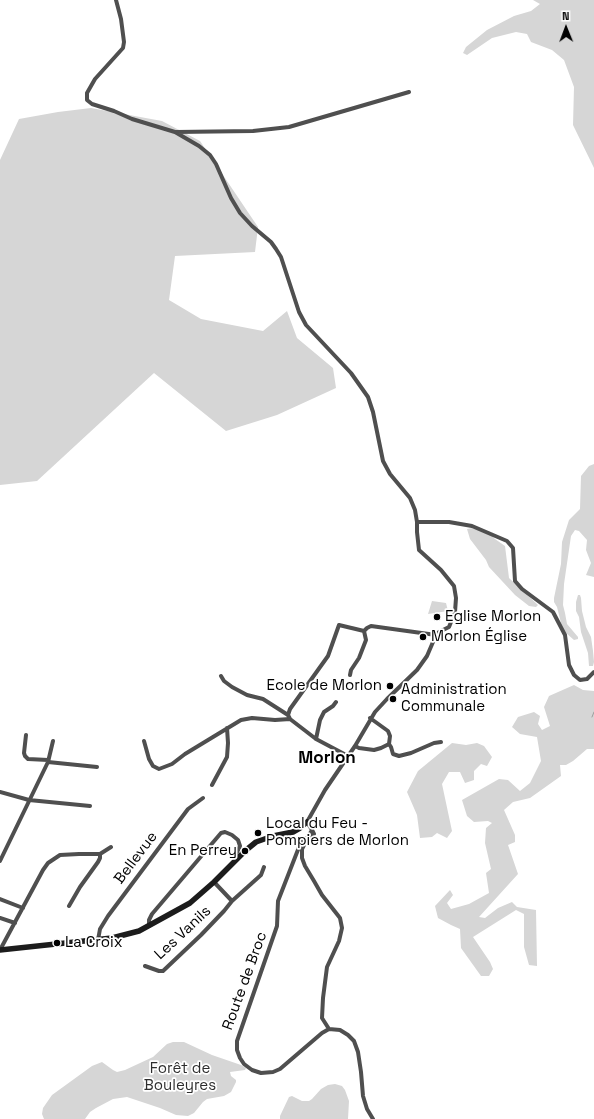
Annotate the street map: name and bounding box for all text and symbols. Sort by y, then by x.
north arrow [546,8,586,48]
text: N [562,9,570,23]
place label: Eglise Morlon [445,608,541,626]
marker: Eglise Morlon [432,612,442,622]
place label: Morlon Église [431,628,527,646]
marker: Morlon Église [418,632,428,642]
place label: Ecole de Morlon [266,677,382,695]
marker: Ecole de Morlon [385,681,395,691]
place label: Administration Communale [401,681,507,716]
marker: Administration Communale [388,694,398,704]
district label: Morlon [298,748,356,768]
place label: Local du Feu - Pompiers de Morlon [266,815,409,850]
street label: Bellevue [110,828,162,888]
marker: Local du Feu - Pompiers de Morlon [253,828,263,838]
place label: En Perrey [169,842,237,860]
marker: En Perrey [240,846,250,856]
street label: Les Vanils [151,902,215,964]
street label: Route de Broc [219,929,271,1033]
place label: La Croix [65,934,123,952]
marker: La Croix [52,938,62,948]
park label: Forêt de Bouleyres [144,1060,216,1095]

